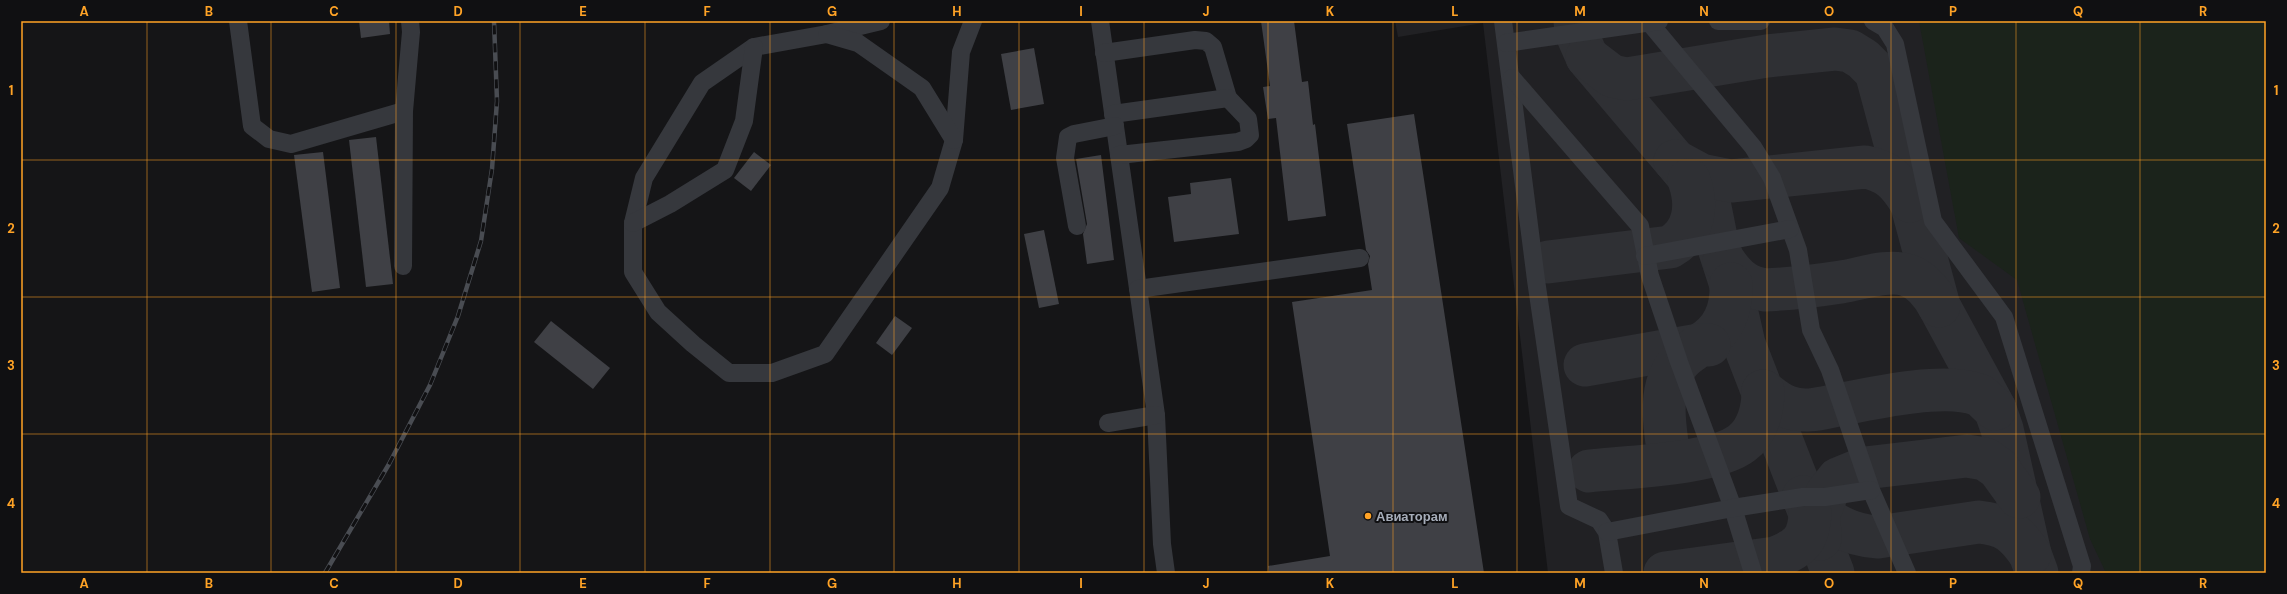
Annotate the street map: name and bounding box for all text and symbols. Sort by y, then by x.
text: A [79,3,89,20]
text: B [205,3,213,20]
text: C [329,3,339,20]
text: D [453,3,463,20]
text: E [579,3,587,20]
text: F [703,3,711,20]
text: G [827,3,837,20]
text: H [952,3,962,20]
text: I [1079,3,1083,20]
text: J [1202,3,1210,20]
text: K [1326,3,1335,20]
text: L [1451,3,1459,20]
text: M [1574,3,1586,20]
text: N [1699,3,1709,20]
text: O [1824,3,1834,20]
text: P [1949,3,1957,20]
text: Q [2073,3,2083,20]
text: R [2199,3,2207,20]
text: 1 [9,82,13,99]
text: 1 [2274,82,2278,99]
text: 2 [7,220,15,237]
text: 2 [2272,220,2280,237]
text: 3 [7,357,15,374]
text: 3 [2272,357,2280,374]
text: 4 [7,495,15,512]
text: 4 [2272,495,2280,512]
place label: Авиаторам [1376,508,1448,525]
marker: Авиаторам [1363,511,1373,521]
text: A [79,575,89,592]
text: B [205,575,213,592]
text: C [329,575,339,592]
text: D [453,575,463,592]
text: E [579,575,587,592]
text: F [703,575,711,592]
text: G [827,575,837,592]
text: H [952,575,962,592]
text: I [1079,575,1083,592]
text: J [1202,575,1210,592]
text: K [1326,575,1335,592]
text: L [1451,575,1459,592]
text: M [1574,575,1586,592]
text: N [1699,575,1709,592]
text: O [1824,575,1834,592]
text: P [1949,575,1957,592]
text: Q [2073,575,2083,592]
text: R [2199,575,2207,592]

